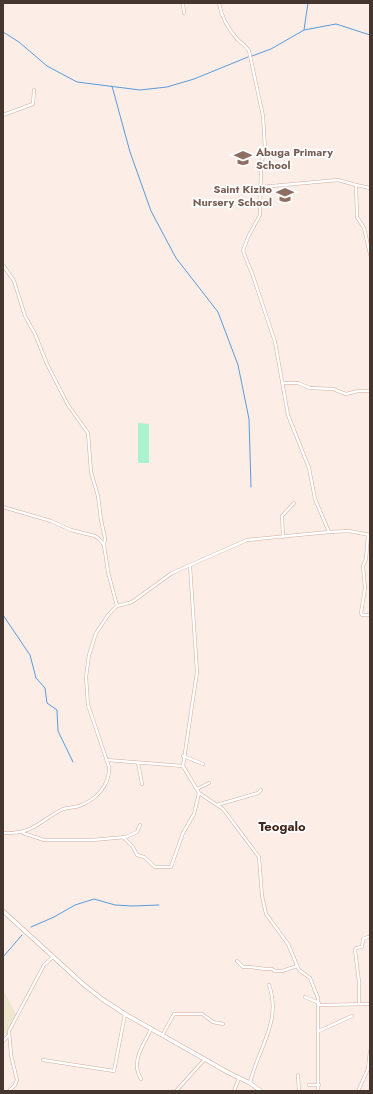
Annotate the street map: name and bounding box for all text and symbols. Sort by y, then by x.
place label: Abuga Primary School [255,144,333,173]
school or university icon: Abuga Primary School [233,148,253,168]
place label: Saint Kizito Nursery School [193,181,272,210]
school or university icon: Saint Kizito Nursery School [275,185,295,205]
district label: Teogalo [258,817,306,836]

